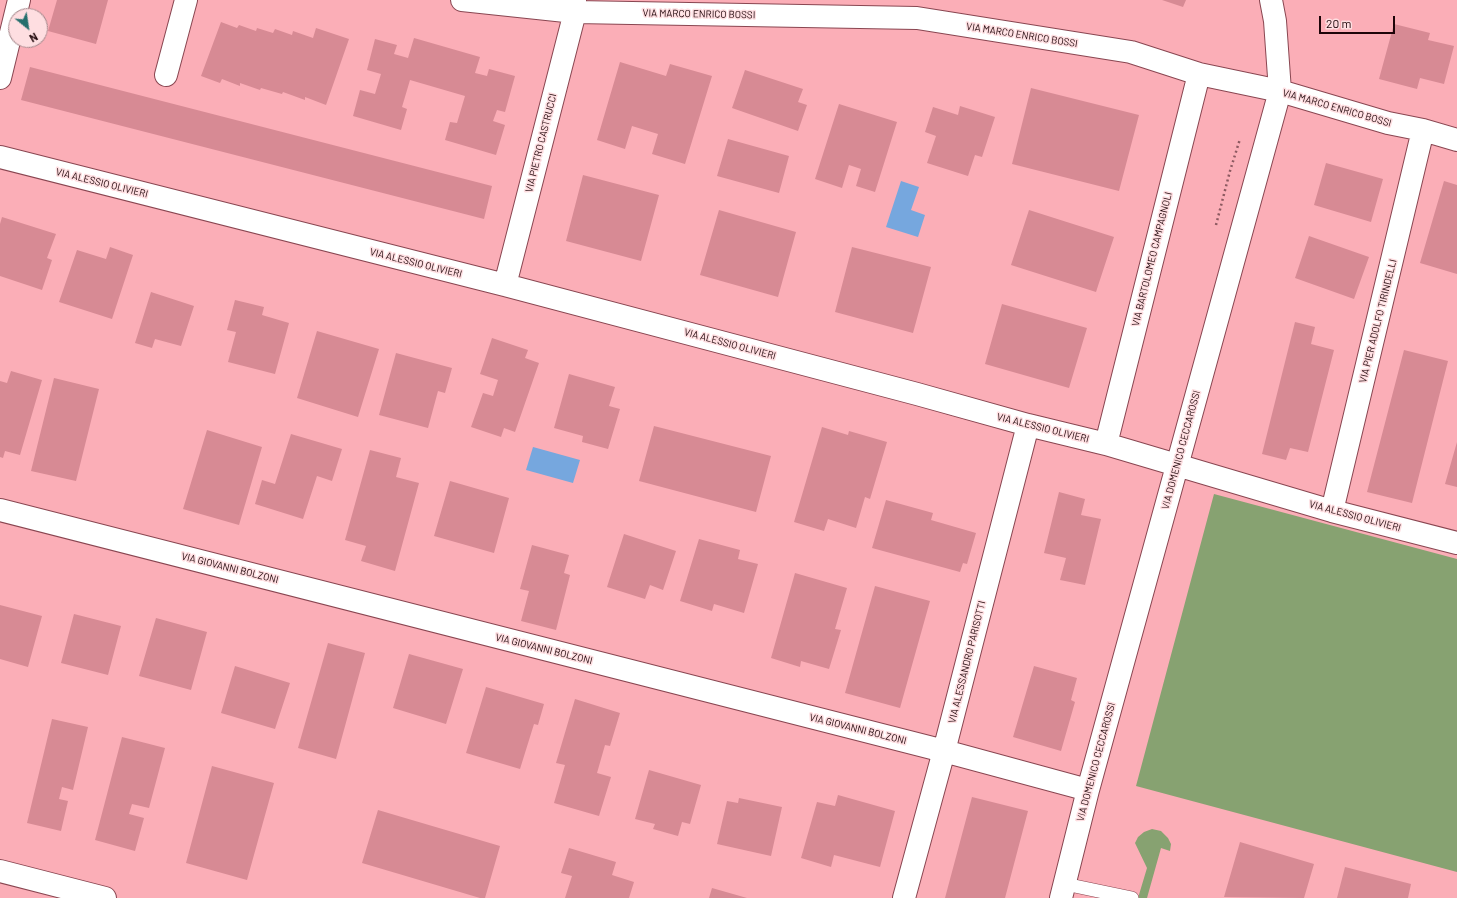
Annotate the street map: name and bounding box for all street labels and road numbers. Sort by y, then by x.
street label: VIA MARCO ENRICO BOSSI [643,7,755,21]
street label: VIA MARCO ENRICO BOSSI [965,20,1079,50]
street label: VIA MARCO ENRICO BOSSI [1281,87,1393,129]
street label: VIA PIETRO CASTRUCCI [523,92,559,194]
street label: VIA ALESSIO OLIVIERI [55,166,149,200]
street label: VIA BARTOLOMEO CAMPAGNOLI [1130,191,1174,327]
street label: VIA ALESSIO OLIVIERI [369,246,463,280]
street label: VIA PIER ADOLFO TIRINDELLI [1357,258,1399,384]
street label: VIA ALESSIO OLIVIERI [683,326,777,362]
street label: VIA DOMENICO CECCAROSSI [1159,389,1203,511]
street label: VIA ALESSIO OLIVIERI [996,411,1090,445]
street label: VIA ALESSIO OLIVIERI [1308,498,1402,534]
street label: VIA GIOVANNI BOLZONI [180,550,280,586]
street label: VIA ALESSANDRO PARISOTTI [946,600,988,724]
street label: VIA GIOVANNI BOLZONI [494,631,594,667]
street label: VIA DOMENICO CECCAROSSI [1074,701,1118,823]
street label: VIA GIOVANNI BOLZONI [808,711,908,747]

